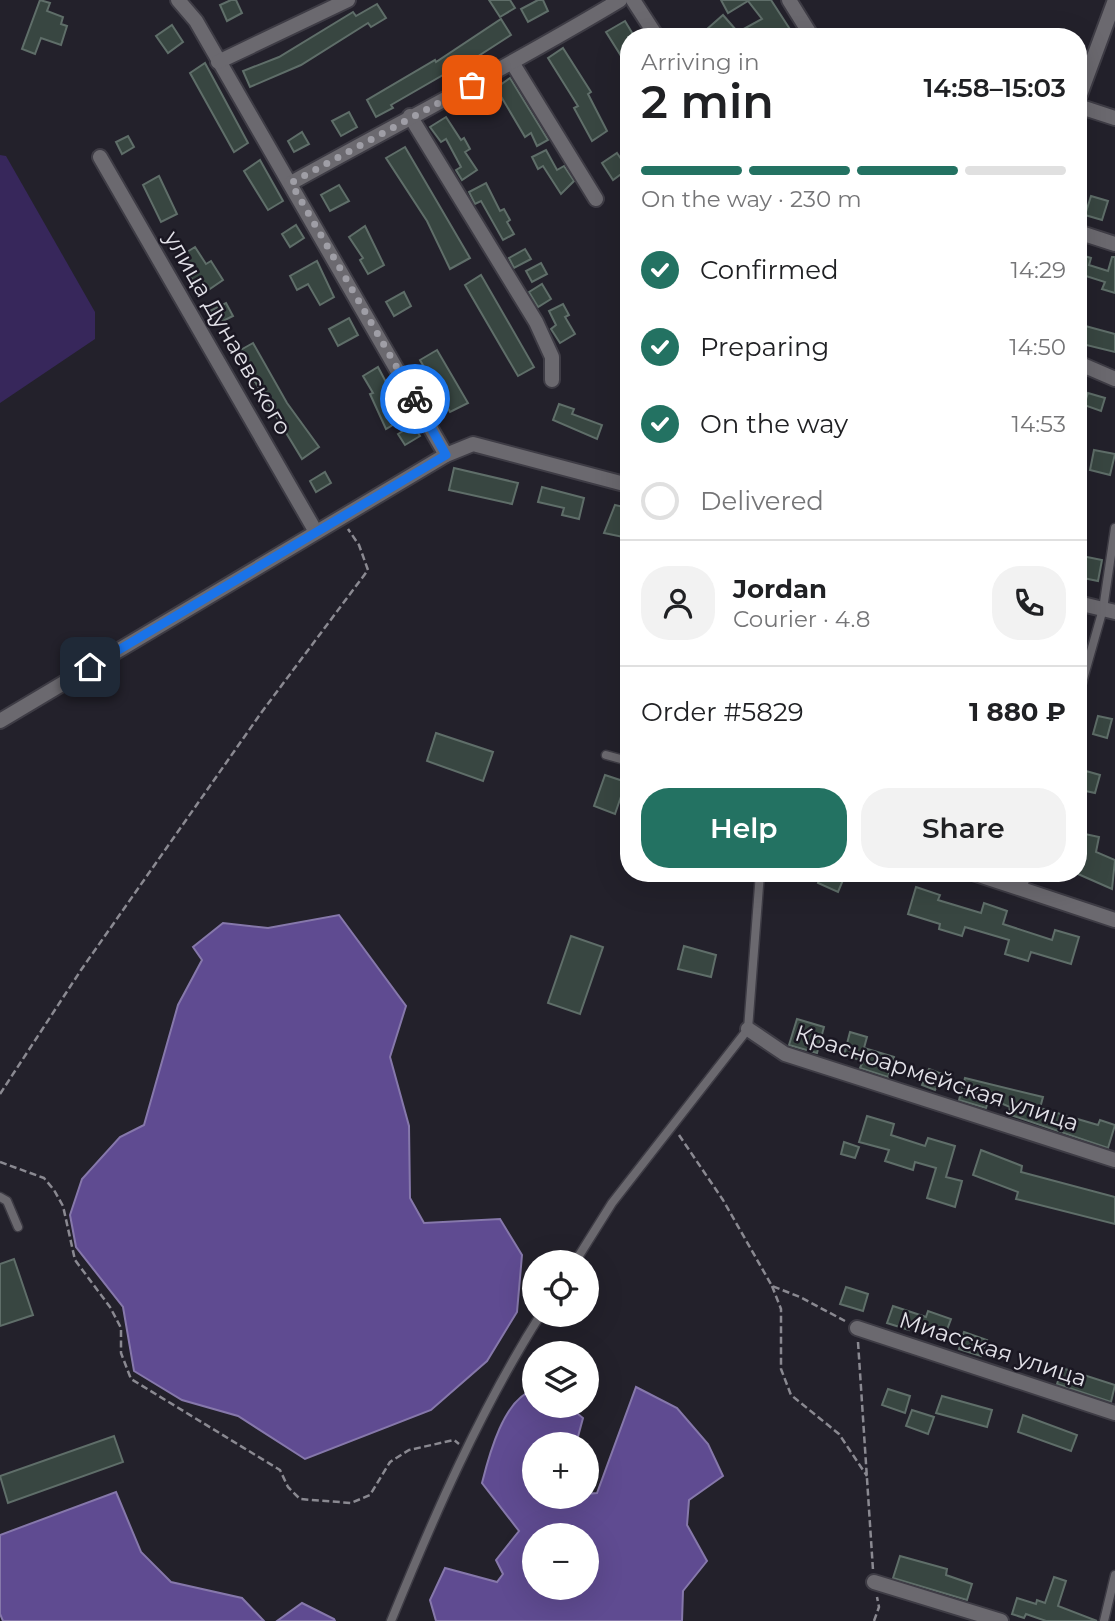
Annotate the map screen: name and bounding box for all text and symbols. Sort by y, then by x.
text: Arriving in [641,48,760,76]
pin [442,55,502,115]
icon: bag [453,66,491,104]
text: 14:58–15:03 [923,72,1066,104]
text: 2 min [641,73,774,130]
text: On the way · 230 m [641,185,862,213]
street label: улица Дунаевского [158,225,298,440]
icon: check [641,251,679,289]
text: Confirmed [700,254,839,286]
text: 14:29 [1010,256,1066,284]
icon: check [641,328,679,366]
text: Preparing [700,331,829,363]
text: 14:50 [1009,333,1066,361]
courier [380,364,450,434]
icon: bike [396,380,434,418]
icon: check [641,405,679,443]
text: On the way [700,408,848,440]
text: 14:53 [1012,410,1066,438]
text: Delivered [700,485,824,517]
button: person [641,566,715,640]
button: phone [992,566,1066,640]
text: Jordan [733,573,827,605]
text: Courier · 4.8 [733,605,870,633]
pin [60,637,120,697]
icon: home [71,648,109,686]
text: Order #5829 [641,696,803,728]
text: 1 880 ₽ [969,696,1066,728]
button: Help [641,788,847,868]
button: Share [861,788,1066,868]
street label: Красноармейская улица [792,1019,1082,1137]
map controls [522,1250,599,1600]
button: locate [522,1250,599,1327]
street label: Миасская улица [896,1305,1090,1393]
button: layers [522,1341,599,1418]
button: + [522,1432,599,1509]
button: − [522,1523,599,1600]

